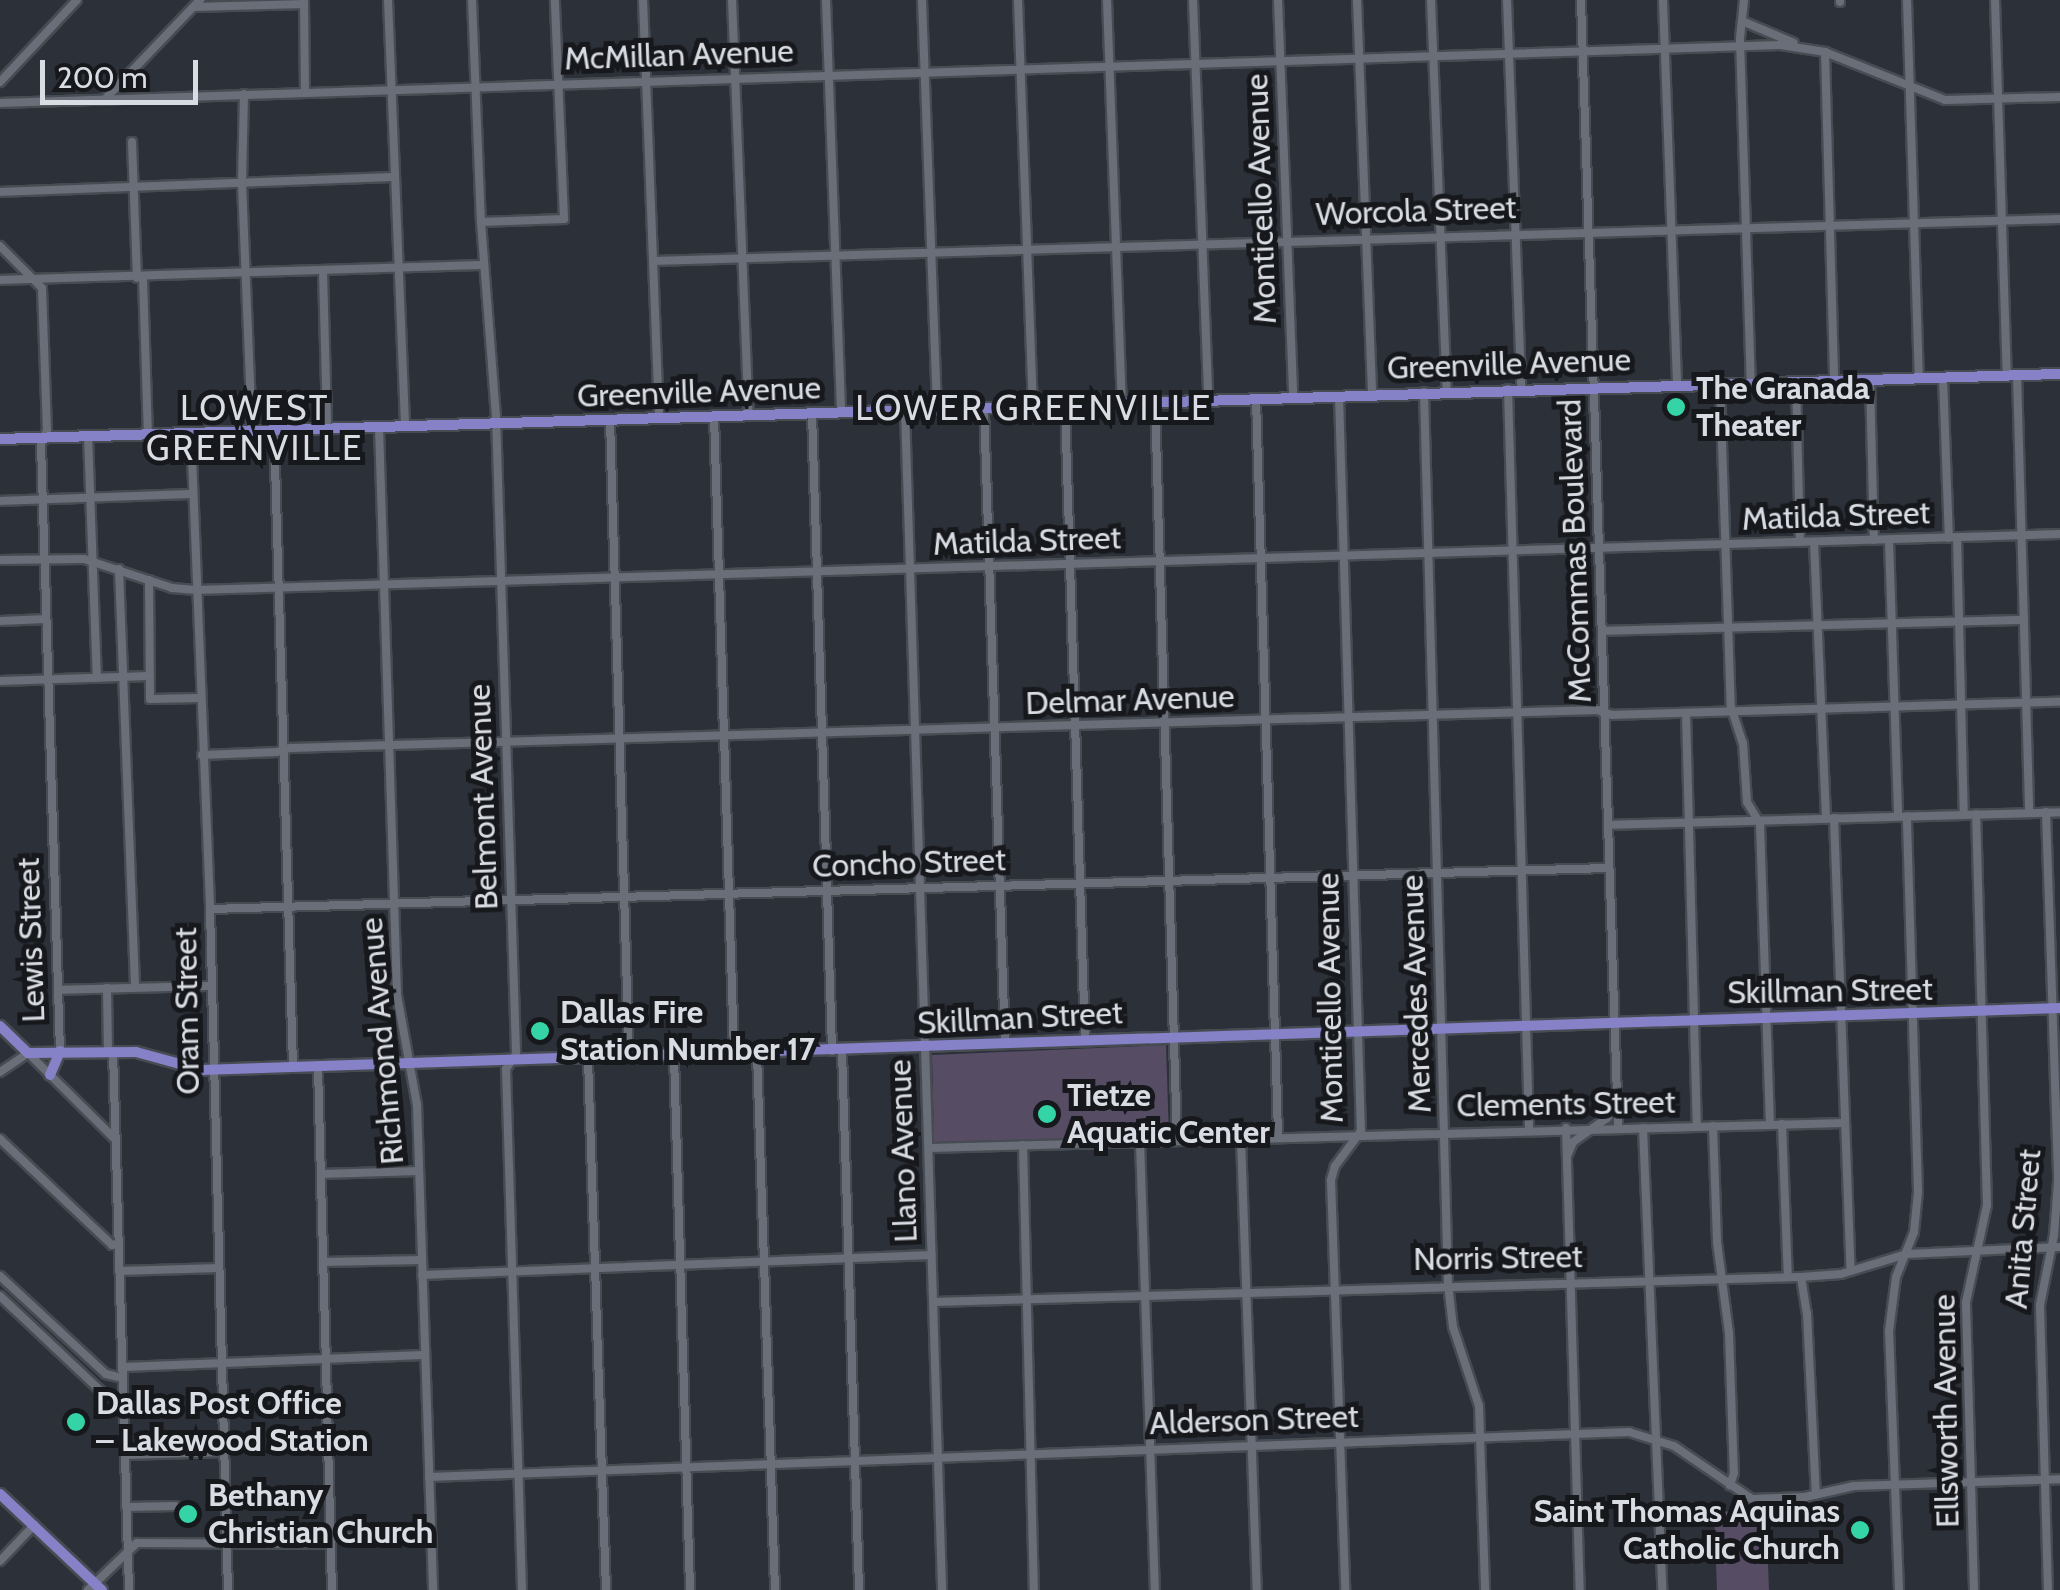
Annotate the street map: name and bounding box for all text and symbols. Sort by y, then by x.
street label: McMillan Avenue [564,32,794,78]
scale bar [45,40,202,102]
text: 200 m [57,59,148,96]
street label: Monticello Avenue [1237,73,1285,325]
street label: Worcola Street [1315,188,1517,234]
street label: Greenville Avenue [1387,341,1631,387]
street label: Greenville Avenue [577,369,821,415]
place label: The Granada Theater [1696,370,1870,445]
district label: LOWEST GREENVILLE [146,387,364,469]
district label: LOWER GREENVILLE [855,387,1213,429]
marker: The Granada Theater [1665,396,1687,418]
street label: McCommas Boulevard [1551,398,1599,704]
street label: Matilda Street [1741,494,1931,538]
street label: Matilda Street [932,519,1122,563]
street label: Delmar Avenue [1025,677,1235,723]
street label: Belmont Avenue [460,684,506,910]
street label: Concho Street [812,840,1006,886]
street label: Lewis Street [9,857,53,1023]
street label: Monticello Avenue [1309,873,1351,1123]
street label: Mercedes Avenue [1393,874,1439,1114]
street label: Richmond Avenue [352,916,412,1166]
street label: Oram Street [166,927,208,1095]
street label: Skillman Street [1727,970,1933,1012]
street label: Skillman Street [916,993,1124,1043]
place label: Dallas Fire Station Number 17 [560,994,815,1069]
marker: Dallas Fire Station Number 17 [529,1020,551,1042]
street label: Llano Avenue [881,1059,925,1243]
place label: Tietze Aquatic Center [1067,1077,1270,1152]
street label: Clements Street [1456,1083,1676,1125]
marker: Tietze Aquatic Center [1036,1103,1058,1125]
street label: Anita Street [1997,1148,2049,1310]
street label: Norris Street [1413,1237,1583,1279]
street label: Ellsworth Avenue [1925,1294,1967,1528]
place label: Dallas Post Office – Lakewood Station [96,1385,369,1460]
street label: Alderson Street [1149,1397,1359,1443]
marker: Dallas Post Office – Lakewood Station [65,1411,87,1433]
place label: Bethany Christian Church [208,1477,434,1552]
place label: Saint Thomas Aquinas Catholic Church [1534,1493,1840,1568]
marker: Bethany Christian Church [177,1503,199,1525]
marker: Saint Thomas Aquinas Catholic Church [1849,1519,1871,1541]

